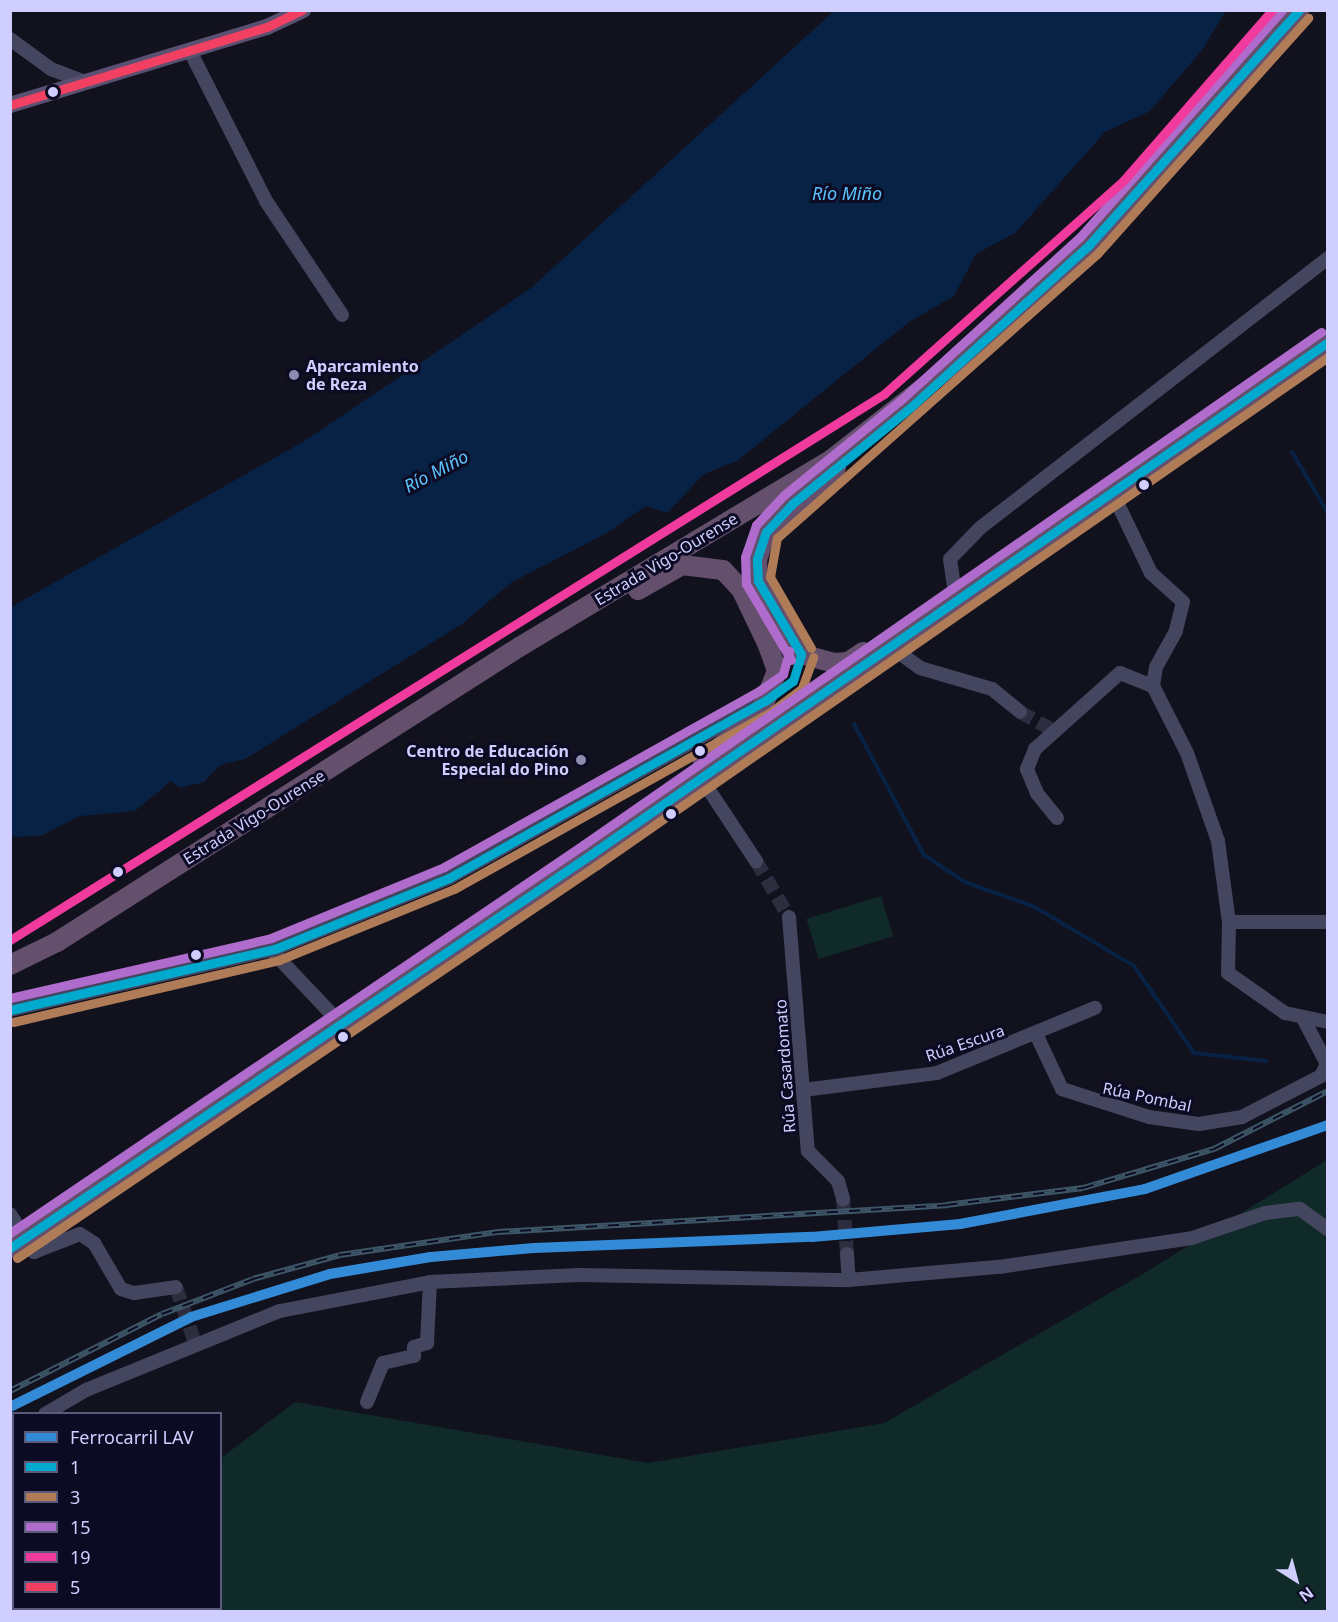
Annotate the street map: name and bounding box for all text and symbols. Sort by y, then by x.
unlabelled marker [47,86,59,98]
water label: Río Miño [812,182,882,204]
place label: Aparcamiento de Reza [306,356,419,394]
marker: Aparcamiento de Reza [287,368,301,382]
water label: Río Miño [400,445,472,497]
unlabelled marker [1138,479,1150,491]
street label: Estrada Vigo-Ourense [591,509,741,609]
place label: Centro de Educación Especial do Pino [406,741,569,779]
unlabelled marker [694,745,706,757]
marker: Centro de Educación Especial do Pino [574,753,588,767]
street label: Estrada Vigo-Ourense [180,766,328,868]
unlabelled marker [665,808,677,820]
unlabelled marker [112,866,124,878]
unlabelled marker [190,949,202,961]
street label: Rúa Casardomato [771,999,799,1133]
street label: Rúa Escura [923,1021,1007,1065]
unlabelled marker [337,1031,349,1043]
street label: Rúa Pombal [1101,1078,1193,1116]
legend [12,1412,222,1610]
text: Ferrocarril LAV [70,1425,193,1449]
text: 1 [70,1455,80,1479]
text: 3 [70,1485,80,1509]
text: 15 [70,1515,91,1539]
text: 19 [70,1545,91,1569]
north arrow [1266,1550,1326,1610]
text: 5 [70,1575,80,1599]
text: N [1295,1582,1318,1607]

